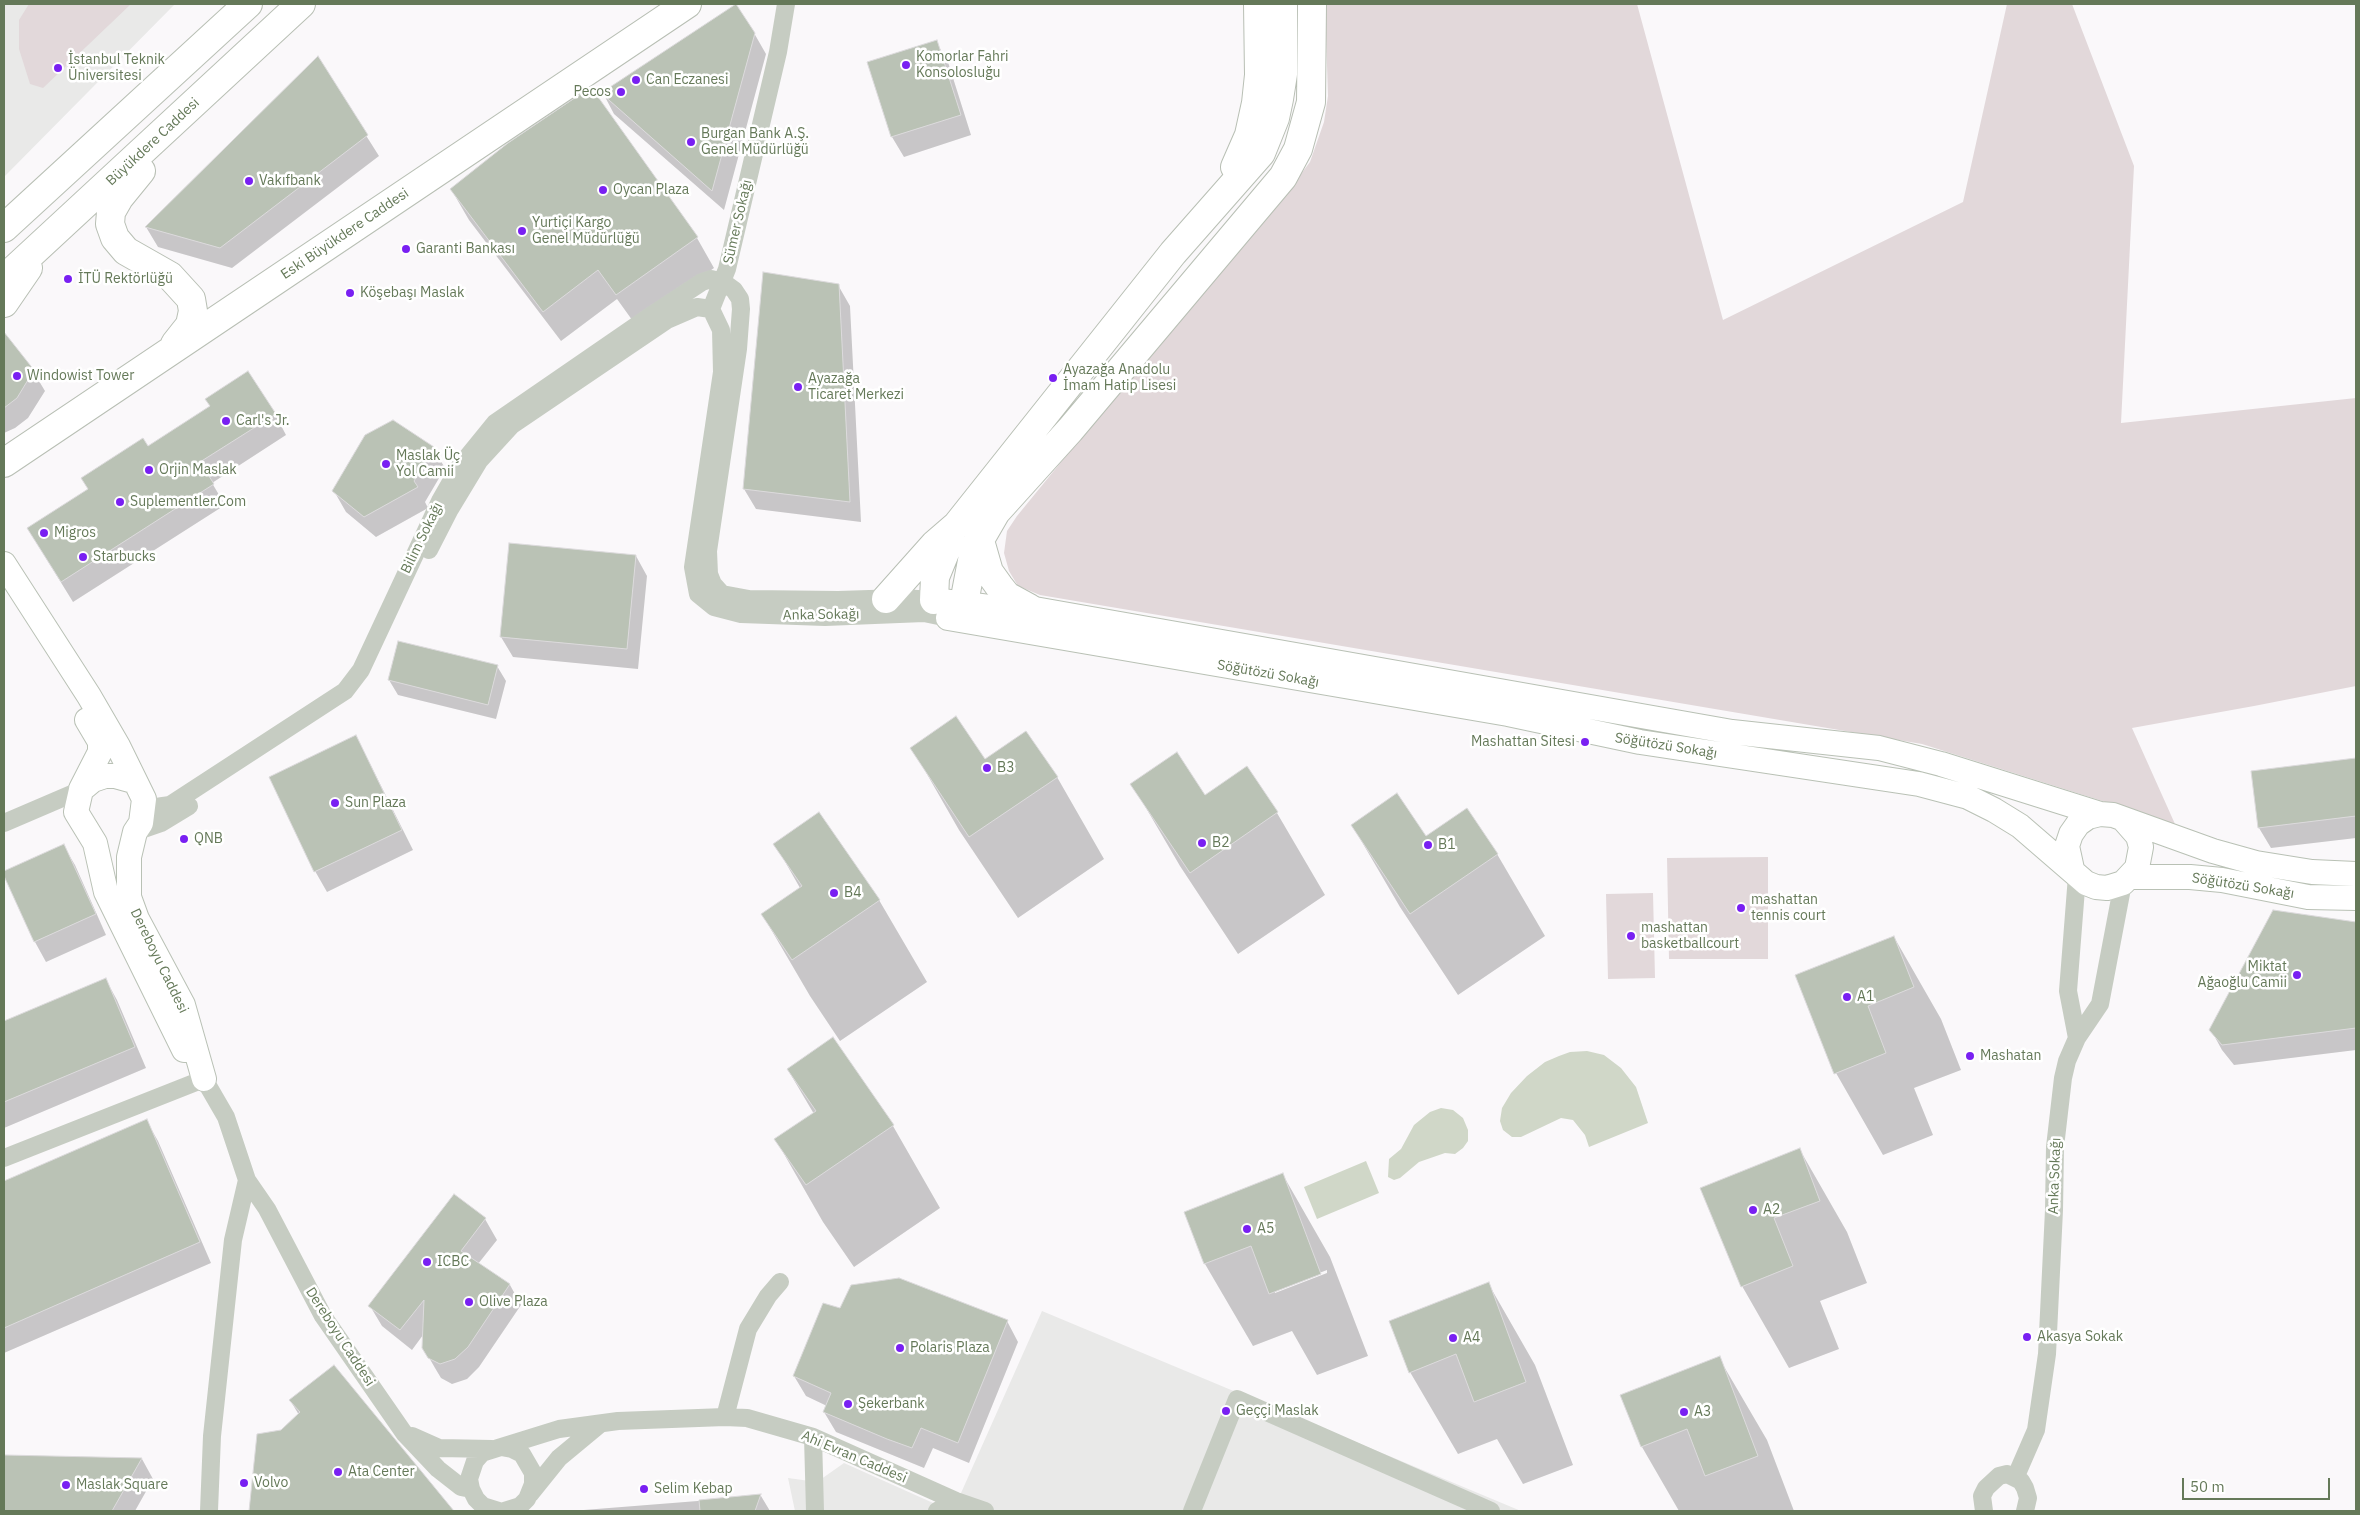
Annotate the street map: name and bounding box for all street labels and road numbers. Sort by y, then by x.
street label: Büyükdere Caddesi [103,94,203,190]
street label: Sümer Sokağı [720,178,756,266]
street label: Eski Büyükdere Caddesi [278,185,412,283]
street label: Bilim Sokağı [398,500,446,576]
street label: Anka Sokağı [783,606,859,624]
street label: Söğütözü Sokağı [1216,657,1320,691]
street label: Söğütözü Sokağı [1614,730,1718,762]
street label: Söğütözü Sokağı [2191,870,2295,902]
street label: Dereboyu Caddesi [126,906,192,1016]
street label: Anka Sokağı [2045,1137,2065,1215]
street label: Dereboyu Caddesi [302,1284,378,1390]
street label: Ahi Evran Caddesi [799,1427,909,1487]

